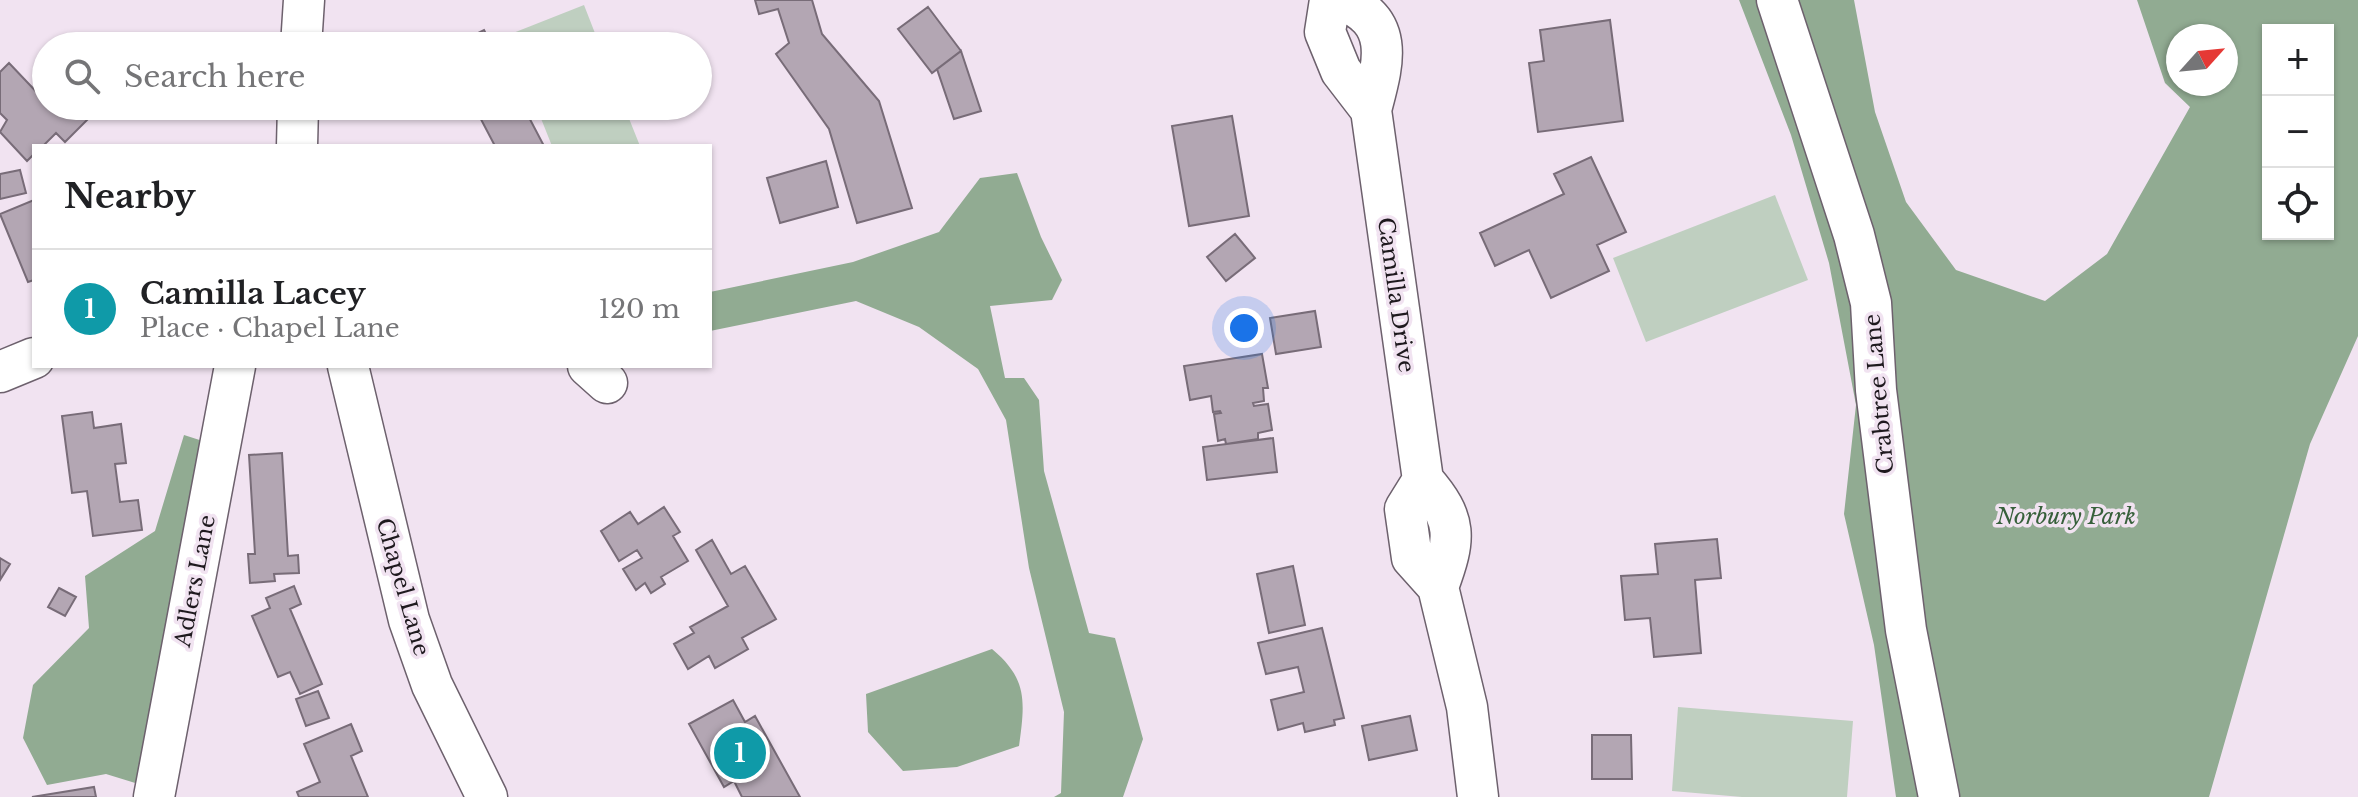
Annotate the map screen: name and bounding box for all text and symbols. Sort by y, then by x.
north arrow [2166,24,2238,96]
map controls [2262,24,2334,240]
button: + [2262,24,2334,96]
search box [32,32,712,120]
icon: search [60,54,104,98]
text: Search here [124,58,305,95]
button: − [2262,96,2334,168]
button: locate [2262,168,2334,240]
text: Nearby [64,175,196,217]
street label: Camilla Drive [1372,216,1420,374]
text: Camilla Lacey [140,275,366,312]
text: 1 [84,293,96,325]
text: 120 m [598,293,680,325]
your location [1224,308,1264,348]
text: Place · Chapel Lane [140,312,400,344]
street label: Crabtree Lane [1859,313,1899,475]
park label: Norbury Park [1995,503,2136,530]
street label: Adlers Lane [169,513,221,650]
street label: Chapel Lane [370,515,436,659]
pin: 1 [714,723,766,783]

